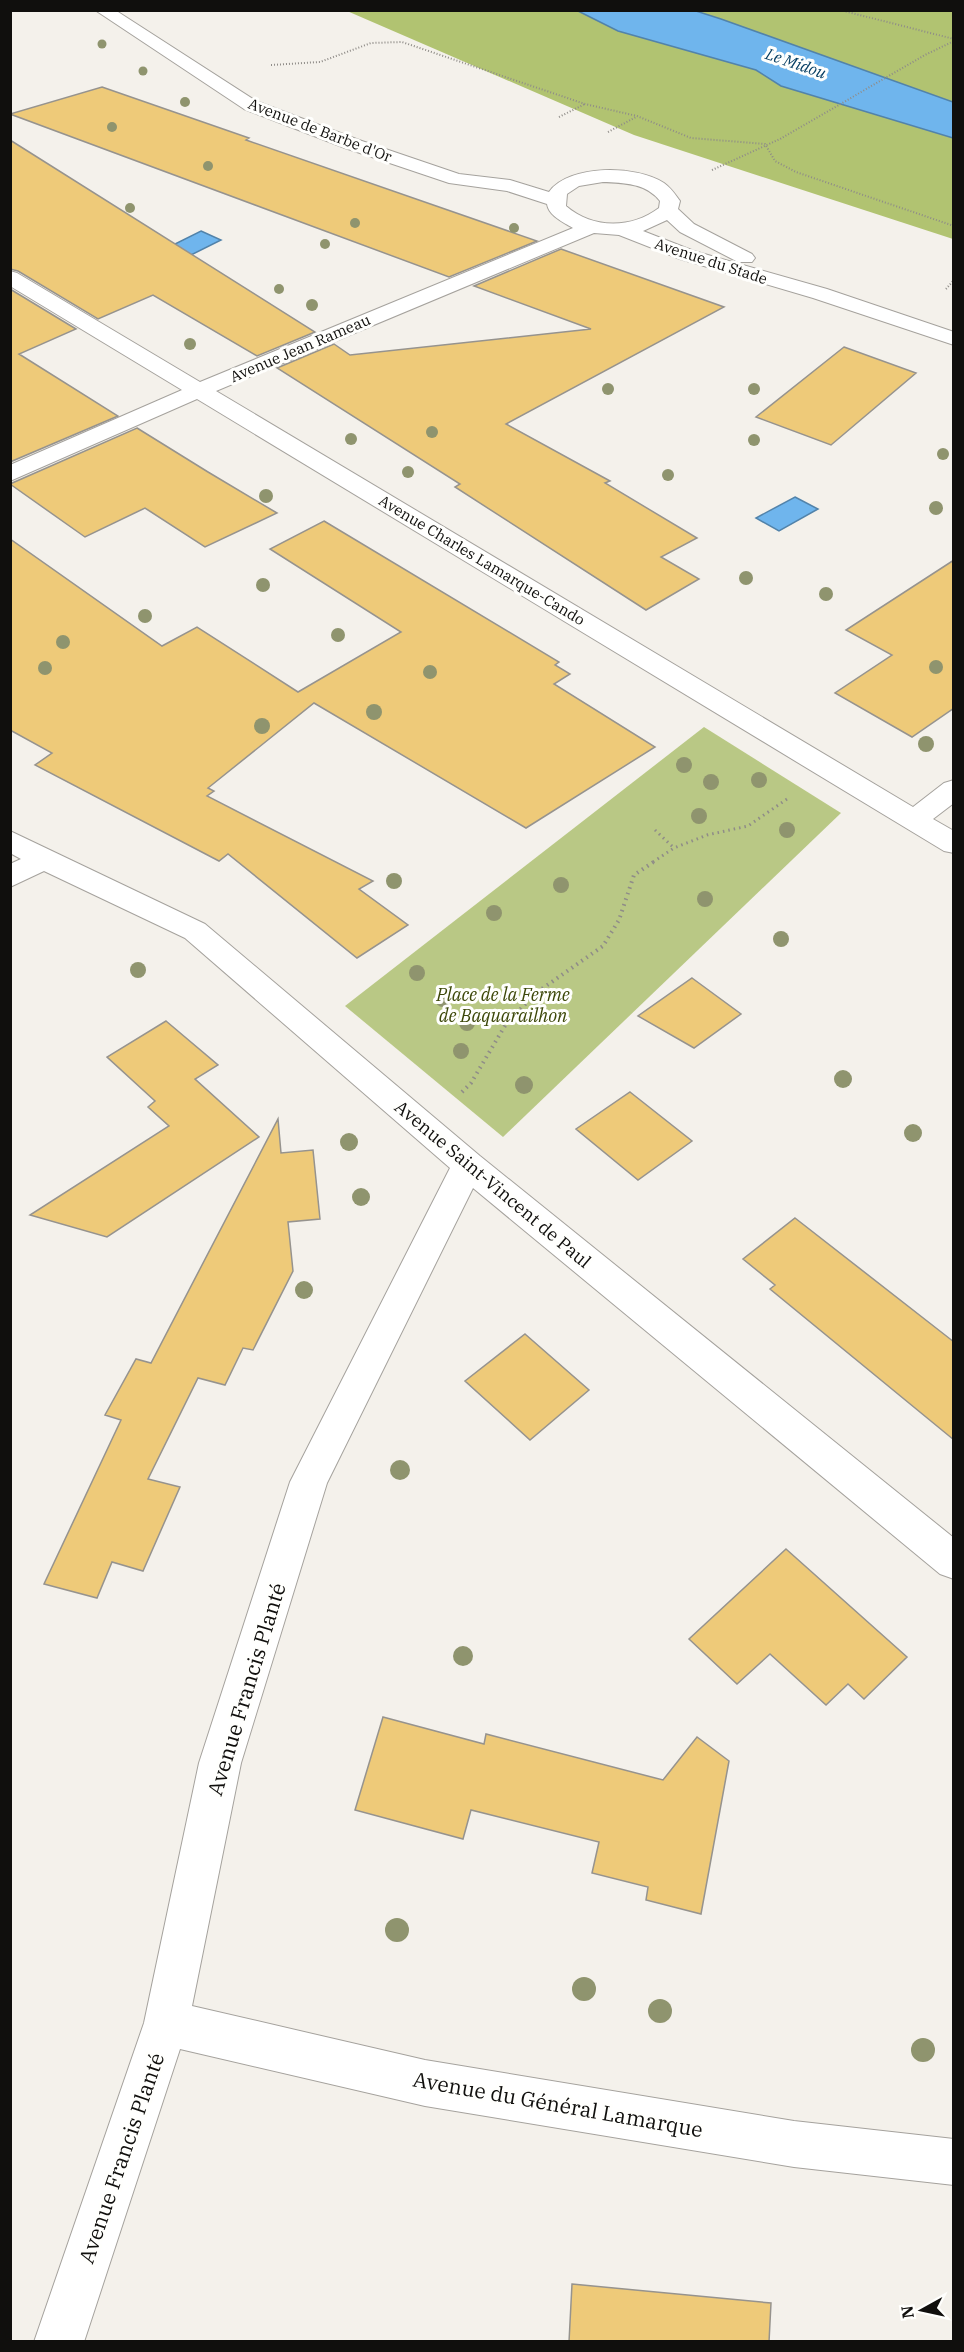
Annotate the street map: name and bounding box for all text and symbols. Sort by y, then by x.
water label: Le Midou [762,43,829,83]
street label: Avenue de Barbe d'Or [245,94,395,166]
street label: Avenue du Stade [652,234,770,288]
street label: Avenue Jean Rameau [227,310,373,386]
street label: Avenue Charles Lamarque-Cando [375,491,589,629]
park label: Place de la Ferme de Baquarailhon [435,983,570,1027]
street label: Avenue Saint-Vincent de Paul [390,1095,596,1273]
street label: Avenue Francis Planté [200,1579,292,1799]
street label: Avenue Francis Planté [72,2049,170,2267]
street label: Avenue du Général Lamarque [411,2065,705,2143]
north arrow [892,2280,952,2340]
text: N [896,2304,918,2320]

